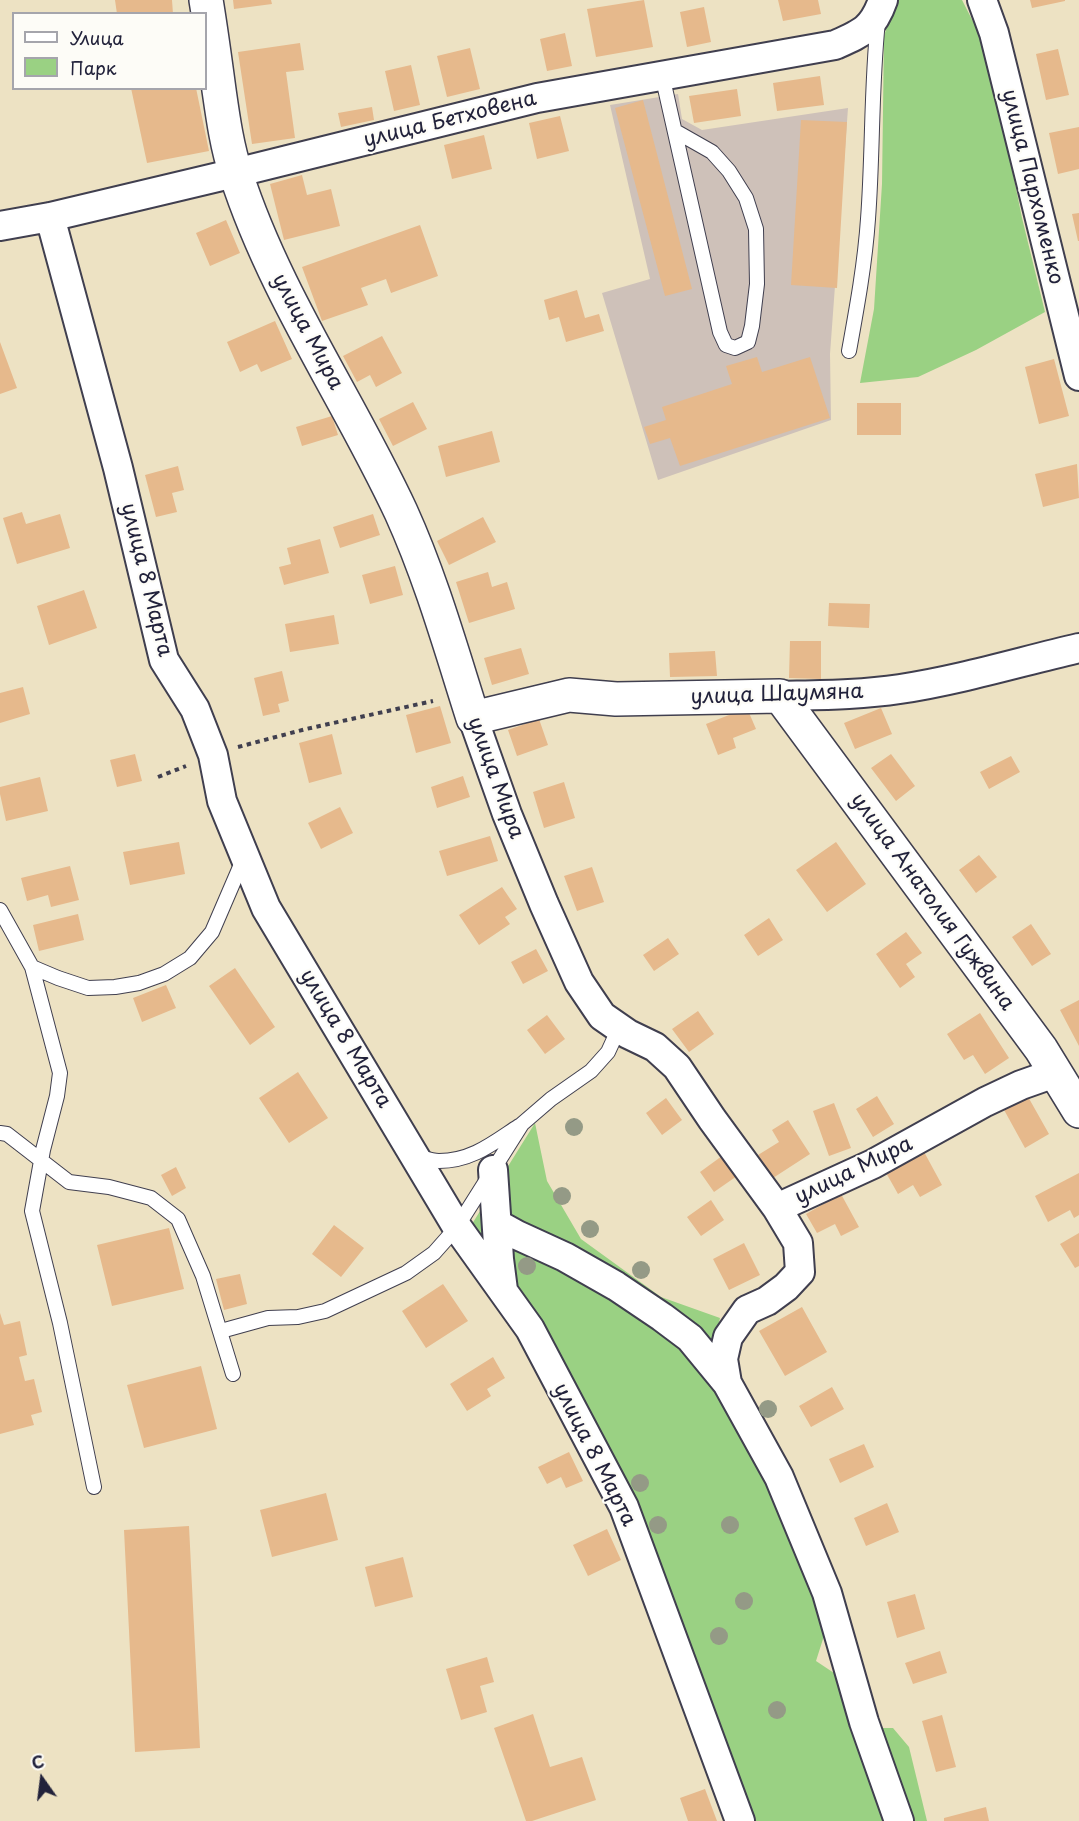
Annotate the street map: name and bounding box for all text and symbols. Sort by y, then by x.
legend [12,12,207,90]
text: Улица [70,24,124,51]
text: Парк [70,54,116,81]
street label: улица Бетховена [361,86,539,154]
street label: улица Пархоменко [996,87,1068,287]
street label: улица Мира [266,270,348,394]
street label: улица 8 Марта [115,501,177,659]
street label: улица Шаумяна [690,679,864,711]
street label: улица Мира [461,714,529,842]
street label: улица Анатолия Гужвина [845,788,1019,1016]
street label: улица 8 Марта [294,965,396,1113]
street label: улица Мира [791,1132,917,1210]
street label: улица 8 Марта [547,1379,641,1531]
text: С [29,1748,46,1775]
north arrow [12,1749,72,1809]

